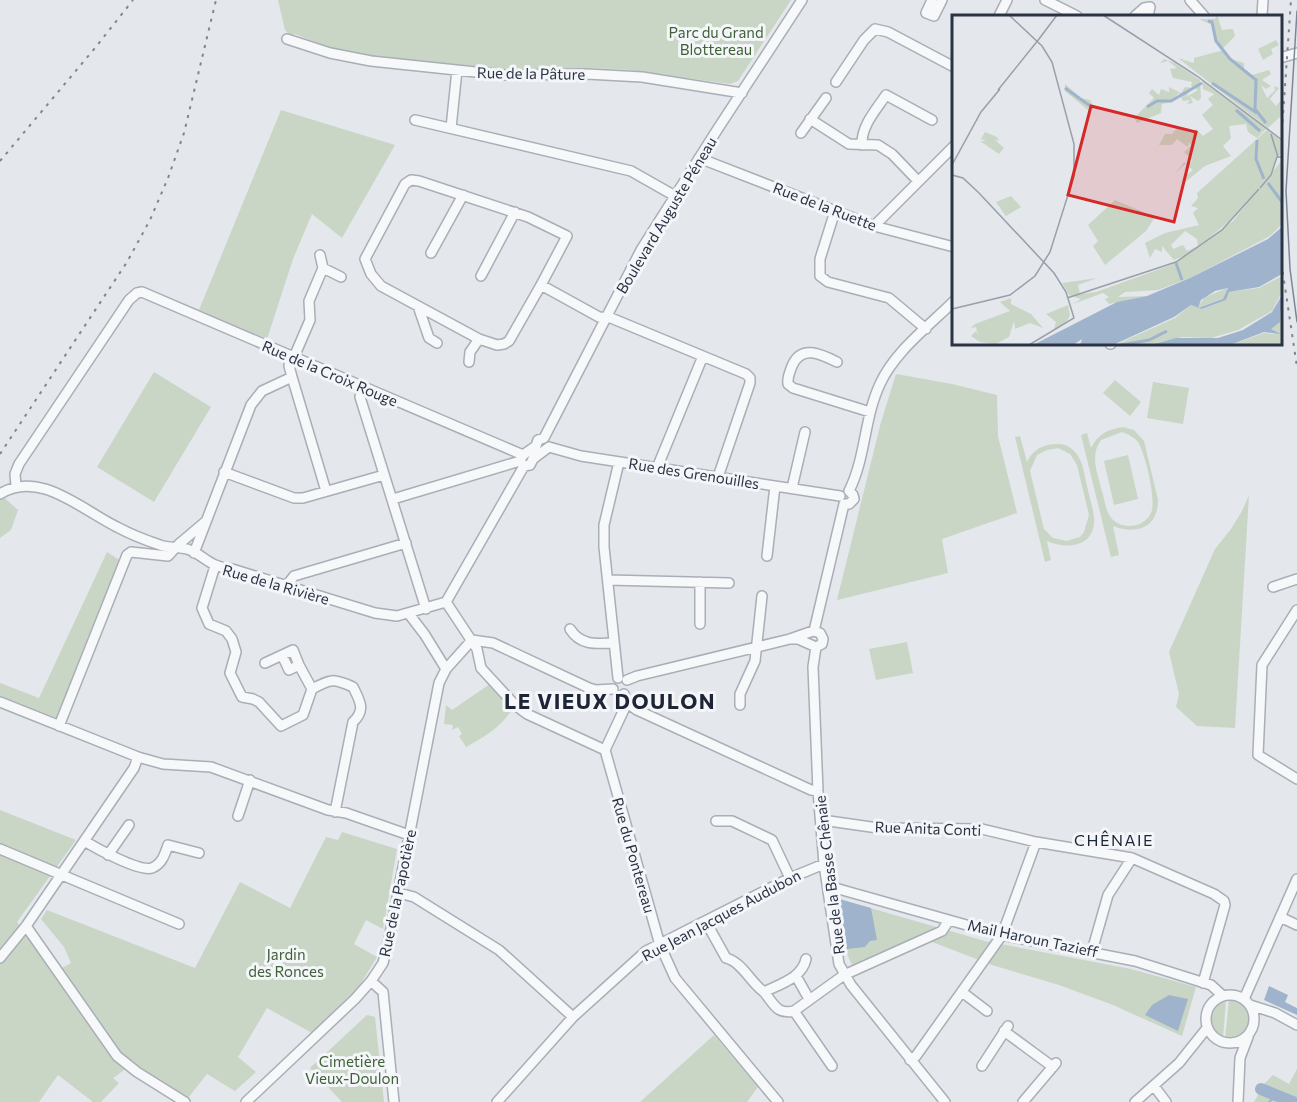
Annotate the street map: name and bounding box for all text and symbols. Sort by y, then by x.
inset map [952,15,1282,345]
park label: Parc du Grand Blottereau [668,23,764,58]
street label: Rue de la Pâture [477,63,585,83]
street label: Boulevard Auguste Péneau [612,133,720,297]
street label: Rue de la Ruette [771,178,879,234]
street label: Rue de la Croix Rouge [259,336,401,410]
street label: Rue des Grenouilles [627,454,761,492]
street label: Rue de la Rivière [221,560,331,608]
district label: LE VIEUX DOULON [504,688,716,713]
street label: Rue de la Basse Chênaie [810,794,848,956]
street label: Rue du Pontereau [609,795,659,915]
street label: Rue Anita Conti [874,817,982,839]
street label: Rue de la Papotière [375,828,419,958]
district label: CHÊNAIE [1074,830,1154,849]
street label: Rue Jean Jacques Audubon [639,865,803,965]
street label: Mail Haroun Tazieff [966,915,1100,961]
park label: Jardin des Ronces [248,945,324,980]
park label: Cimetière Vieux-Doulon [305,1052,399,1087]

